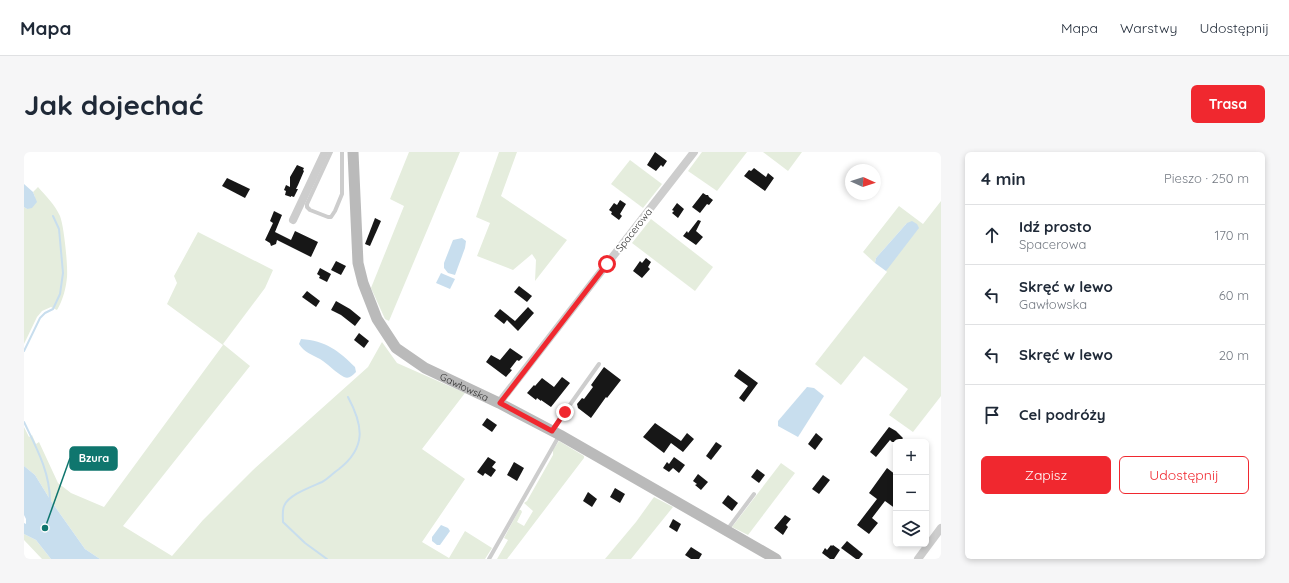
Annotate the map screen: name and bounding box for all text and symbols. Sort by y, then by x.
text: Mapa [20,16,71,40]
text: Mapa [1061,19,1098,37]
text: Warstwy [1120,19,1178,37]
text: Udostępnij [1200,19,1269,37]
button: Trasa [1191,85,1265,123]
text: Jak dojechać [24,87,203,122]
north arrow [845,164,881,200]
text: 4 min [981,168,1026,189]
text: Pieszo · 250 m [1164,170,1249,186]
street label: Spacerowa [613,206,655,254]
text: Idź prosto [1019,217,1092,236]
icon: ahead [981,224,1003,246]
text: 170 m [1214,227,1249,243]
text: Spacerowa [1019,236,1086,252]
route start [598,255,616,273]
text: Skręć w lewo [1019,277,1113,296]
icon: left [981,284,1003,306]
text: 60 m [1219,287,1249,303]
text: Gawłowska [1019,296,1087,312]
icon: left [981,344,1003,366]
text: Skręć w lewo [1019,345,1113,364]
text: 20 m [1219,347,1249,363]
street label: Gawłowska [438,370,491,404]
route end [556,403,574,421]
icon: arrive [981,404,1003,426]
text: Cel podróży [1019,405,1106,424]
map controls [893,439,929,547]
button: + [893,439,929,475]
callout: Bzura [70,447,117,470]
text: Bzura [79,451,109,465]
button: Zapisz [981,456,1111,494]
button: Udostępnij [1119,456,1249,494]
button: − [893,475,929,511]
button: layers [893,511,929,547]

